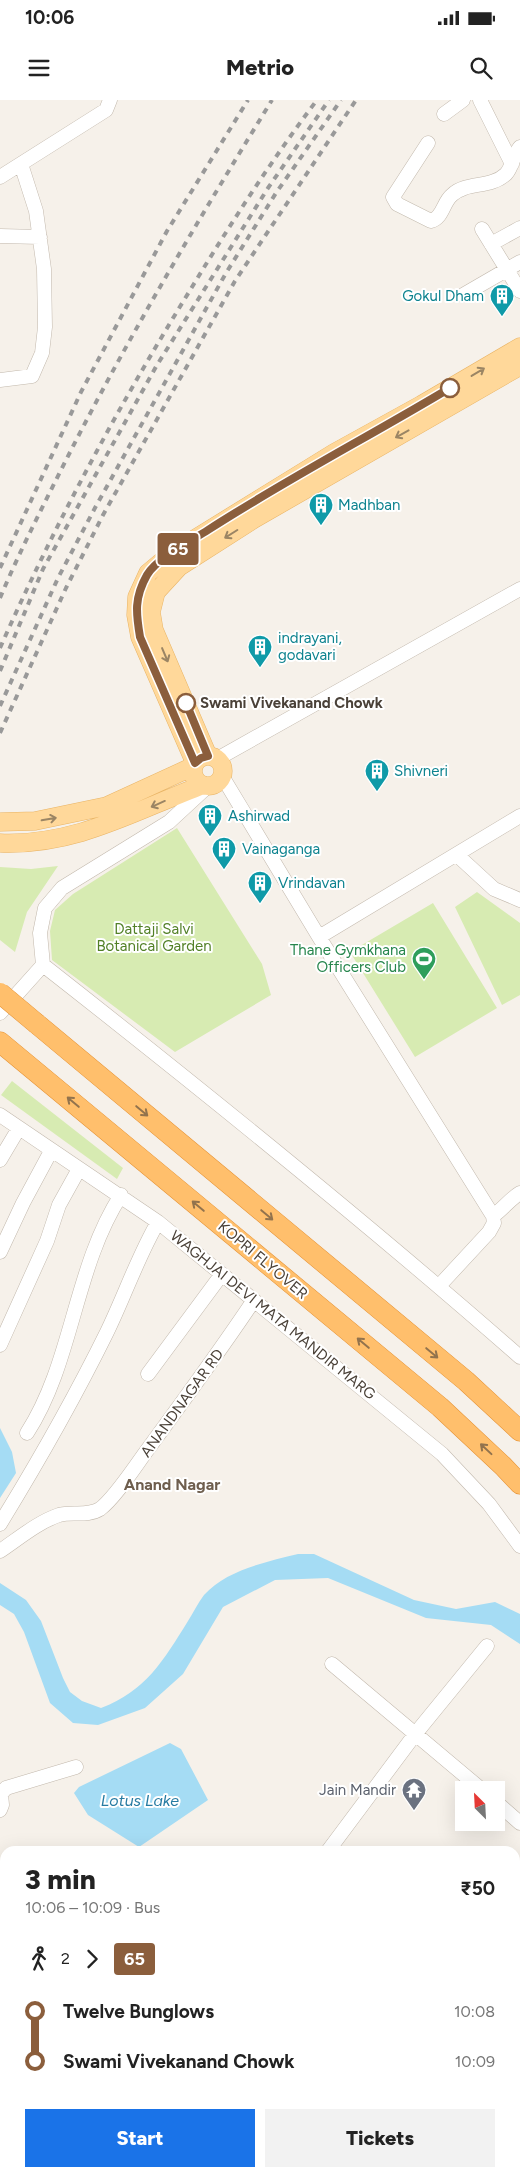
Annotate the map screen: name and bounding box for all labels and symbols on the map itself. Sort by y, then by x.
building icon: Gokul Dham [489,283,515,317]
place label: Gokul Dham [402,287,484,305]
one-way arrow [470,366,485,376]
unlabelled marker [440,378,460,398]
one-way arrow [395,430,410,440]
building icon: Madhban [308,492,334,526]
place label: Madhban [338,496,400,514]
one-way arrow [225,529,239,539]
line badge: 65 [156,533,200,565]
place label: indrayani, godavari [278,629,342,664]
building icon: indrayani, godavari [247,634,273,668]
one-way arrow [160,647,170,662]
marker: Swami Vivekanand Chowk [176,693,196,713]
place label: Swami Vivekanand Chowk [200,694,383,712]
building icon: Shivneri [364,758,390,792]
place label: Shivneri [394,762,448,780]
one-way arrow [151,799,166,809]
building icon: Ashirwad [197,803,223,837]
place label: Ashirwad [228,807,290,825]
one-way arrow [40,813,56,823]
building icon: Vainaganga [211,836,237,870]
place label: Vainaganga [242,840,320,858]
building icon: Vrindavan [247,870,273,904]
place label: Vrindavan [278,874,345,892]
park label: Dattaji Salvi Botanical Garden [96,920,212,955]
place label: Thane Gymkhana Officers Club [290,941,406,976]
sports icon: Thane Gymkhana Officers Club [411,946,437,980]
one-way arrow [66,1096,79,1107]
one-way arrow [135,1106,148,1117]
one-way arrow [191,1200,204,1211]
one-way arrow [260,1210,273,1221]
street label: KOPRI FLYOVER [214,1217,312,1303]
street label: WAGHJAI DEVI MATA MANDIR MARG [167,1227,379,1403]
one-way arrow [357,1338,370,1349]
street label: ANANDNAGAR RD [137,1345,227,1461]
one-way arrow [425,1347,438,1358]
one-way arrow [479,1444,492,1455]
district label: Anand Nagar [124,1475,220,1494]
temple icon: Jain Mandir [401,1777,427,1811]
place label: Jain Mandir [319,1781,396,1799]
north arrow [455,1781,505,1831]
water label: Lotus Lake [101,1791,179,1810]

